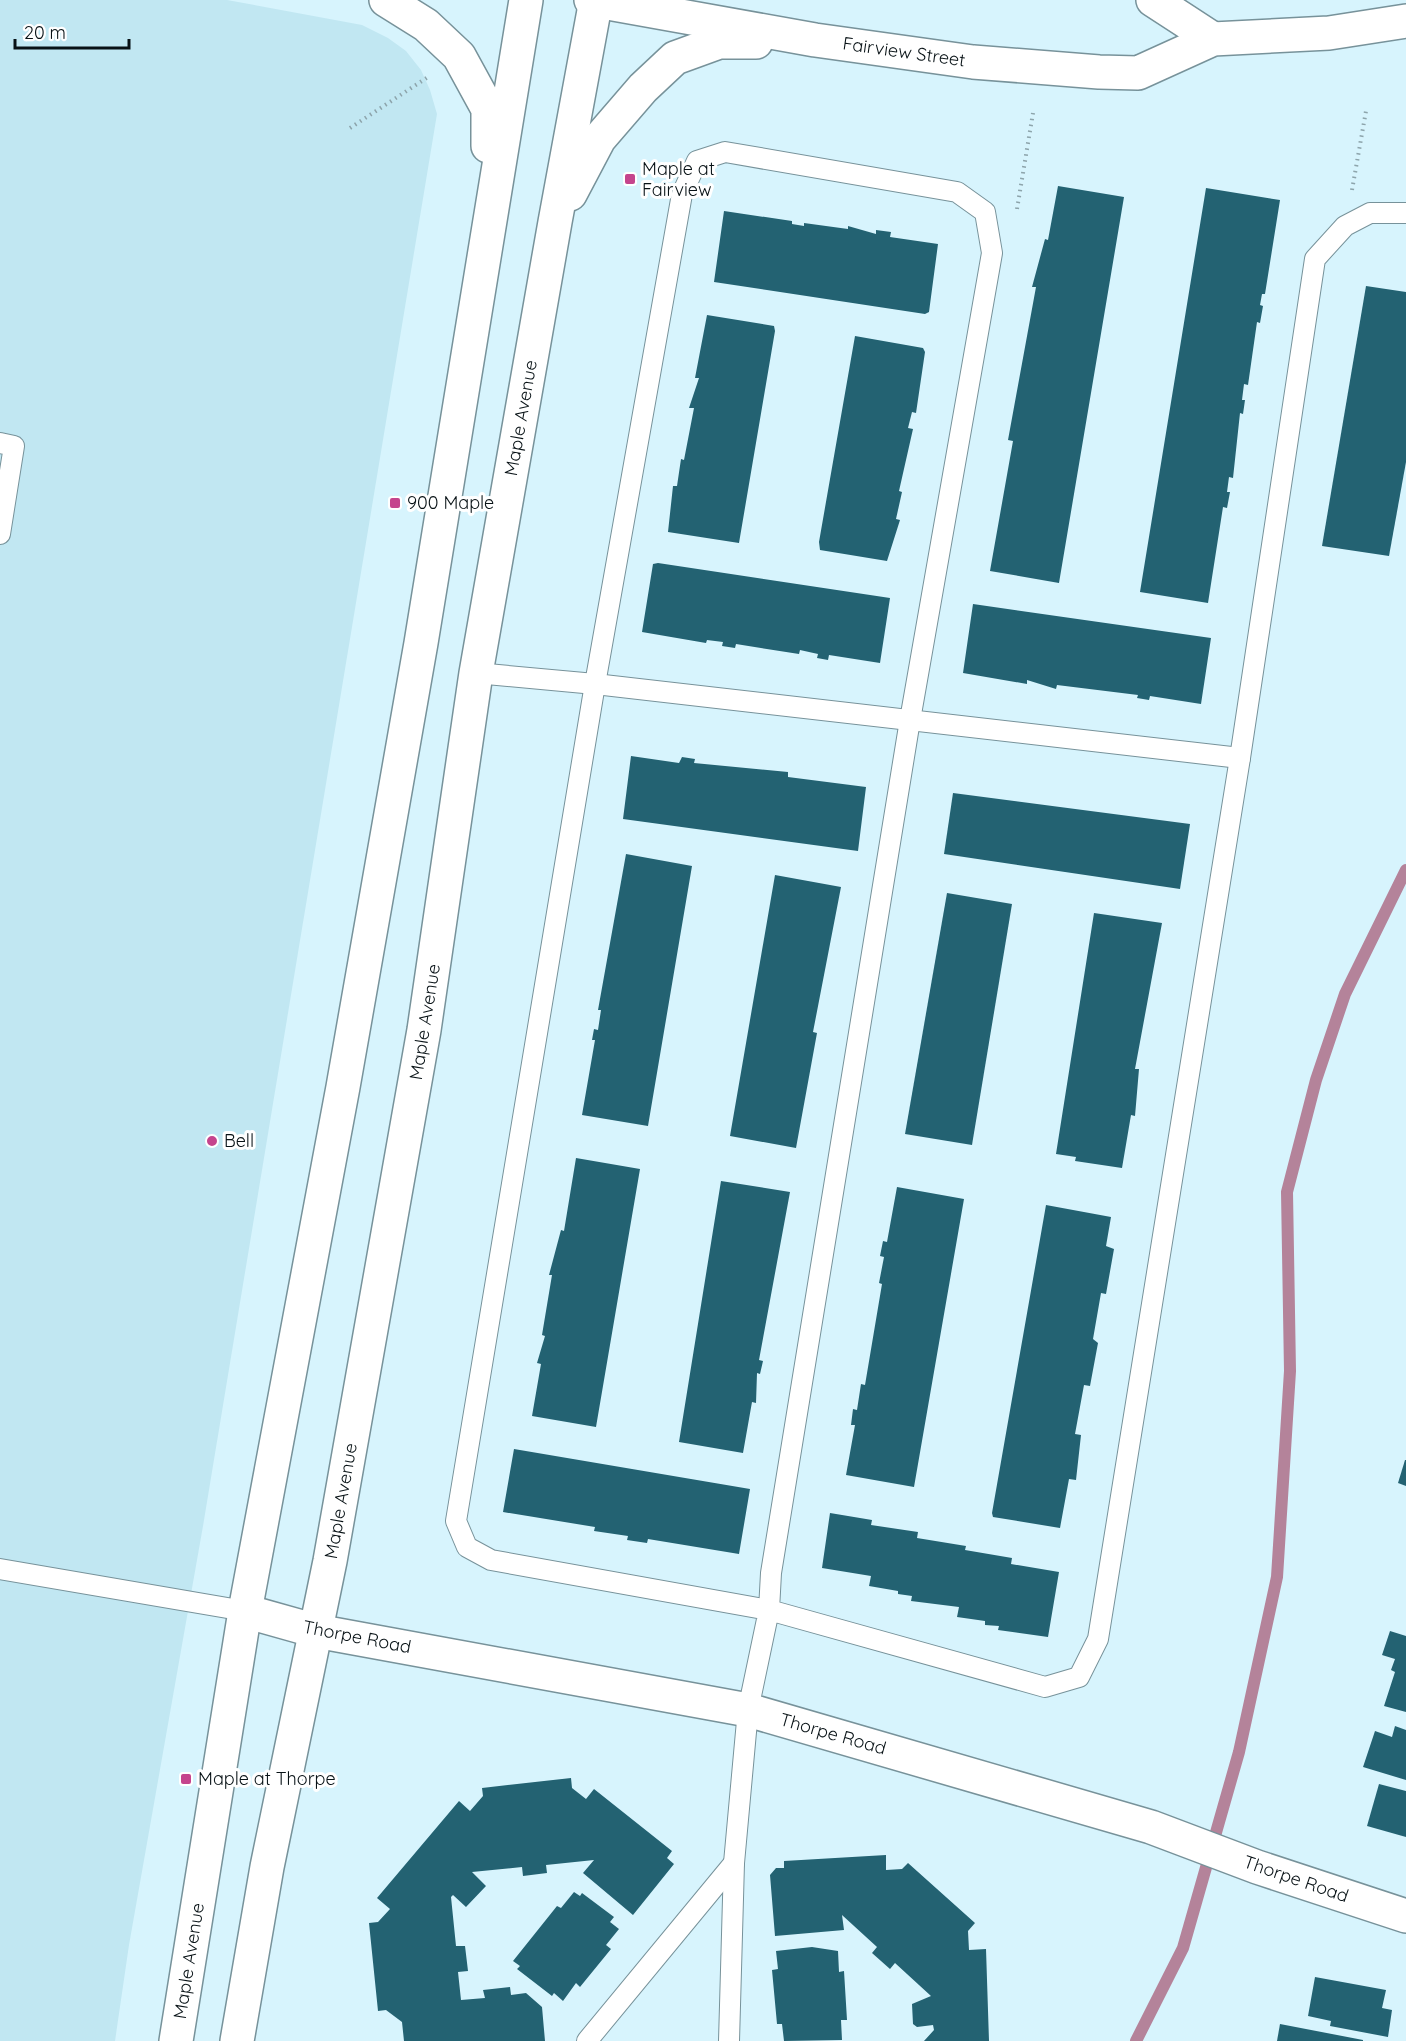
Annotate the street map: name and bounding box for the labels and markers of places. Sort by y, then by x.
place label: Maple at Fairview [642,157,715,201]
marker: Maple at Fairview [623,172,637,186]
place label: 900 Maple [407,491,494,514]
marker: 900 Maple [388,496,402,510]
place label: Bell [224,1129,254,1152]
marker: Bell [205,1134,219,1148]
place label: Maple at Thorpe [198,1767,336,1790]
marker: Maple at Thorpe [179,1772,193,1786]

